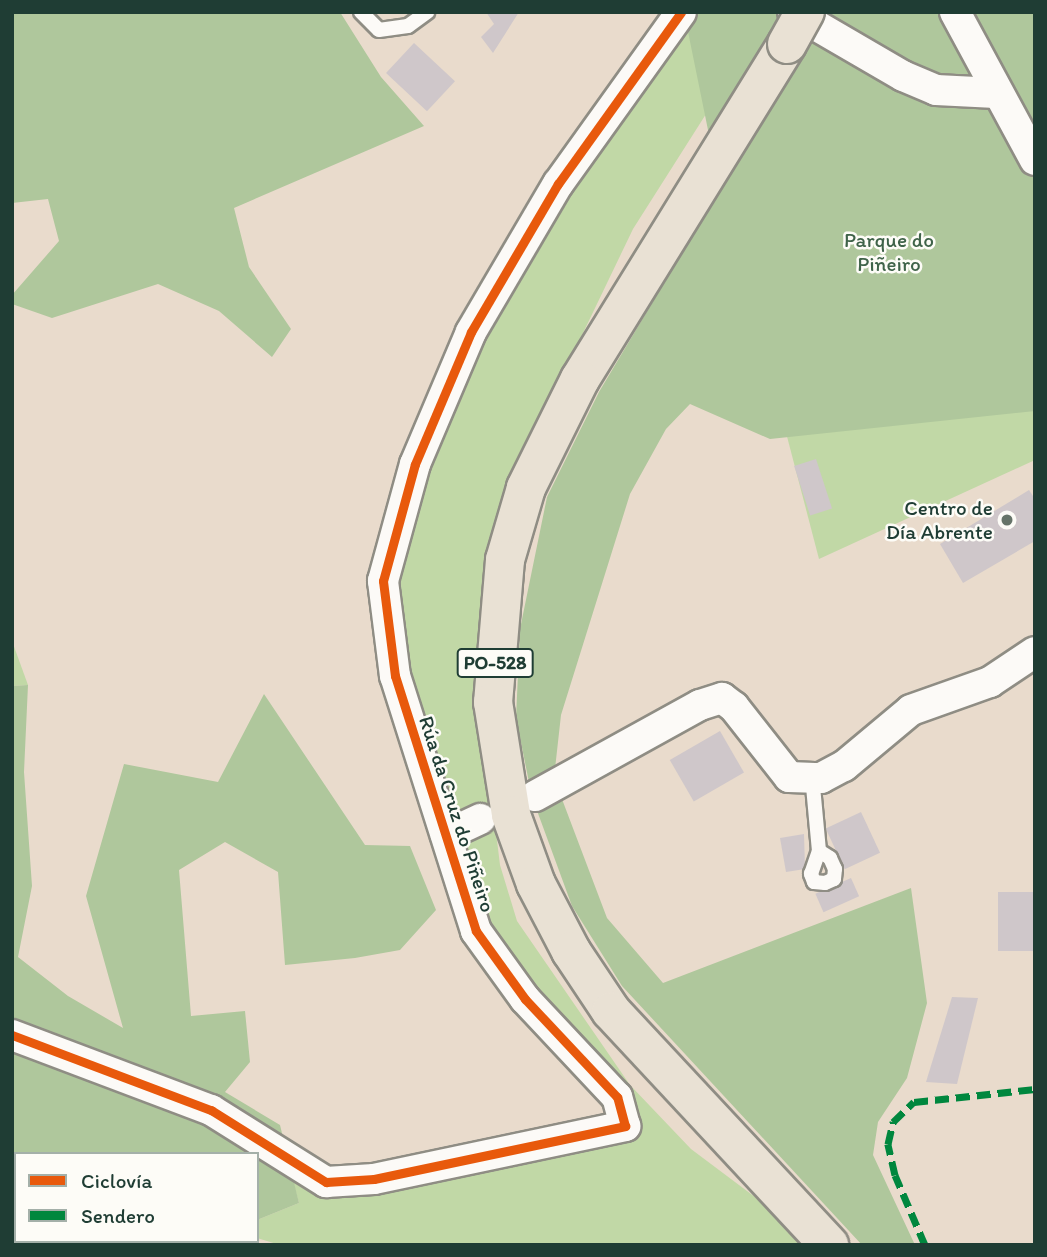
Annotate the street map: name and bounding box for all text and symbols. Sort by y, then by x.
park label: Parque do Piñeiro [844,227,934,277]
place label: Centro de Día Abrente [886,495,993,545]
marker: Centro de Día Abrente [999,512,1015,528]
road number: PO-528 [456,648,534,678]
street label: Rúa da Cruz do Piñeiro [413,712,501,916]
legend [14,1152,259,1243]
text: Ciclovía [81,1168,152,1193]
text: Sendero [81,1203,155,1228]

